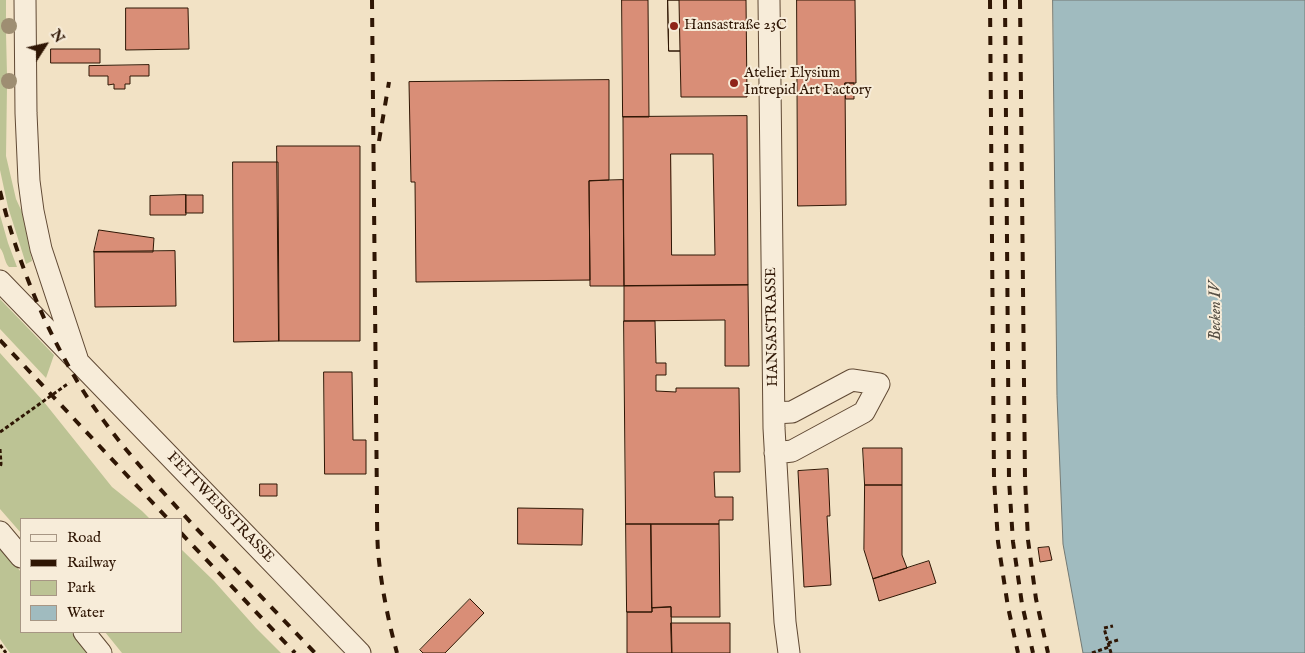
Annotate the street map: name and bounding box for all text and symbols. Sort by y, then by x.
place label: Hansastraße 23C [684,17,787,35]
north arrow [20,20,70,70]
marker: Hansastraße 23C [668,20,680,32]
text: N [46,26,68,47]
place label: Atelier Elysium Intrepid Art Factory [744,65,872,100]
marker: Atelier Elysium Intrepid Art Factory [728,77,740,89]
street label: HANSASTRASSE [763,267,783,387]
water label: Becken IV [1207,281,1227,341]
street label: FETTWEISSTRASSE [163,449,277,567]
legend [20,518,182,633]
text: Road [67,528,101,547]
text: Railway [67,553,116,572]
text: Park [67,578,96,597]
text: Water [67,603,104,622]

